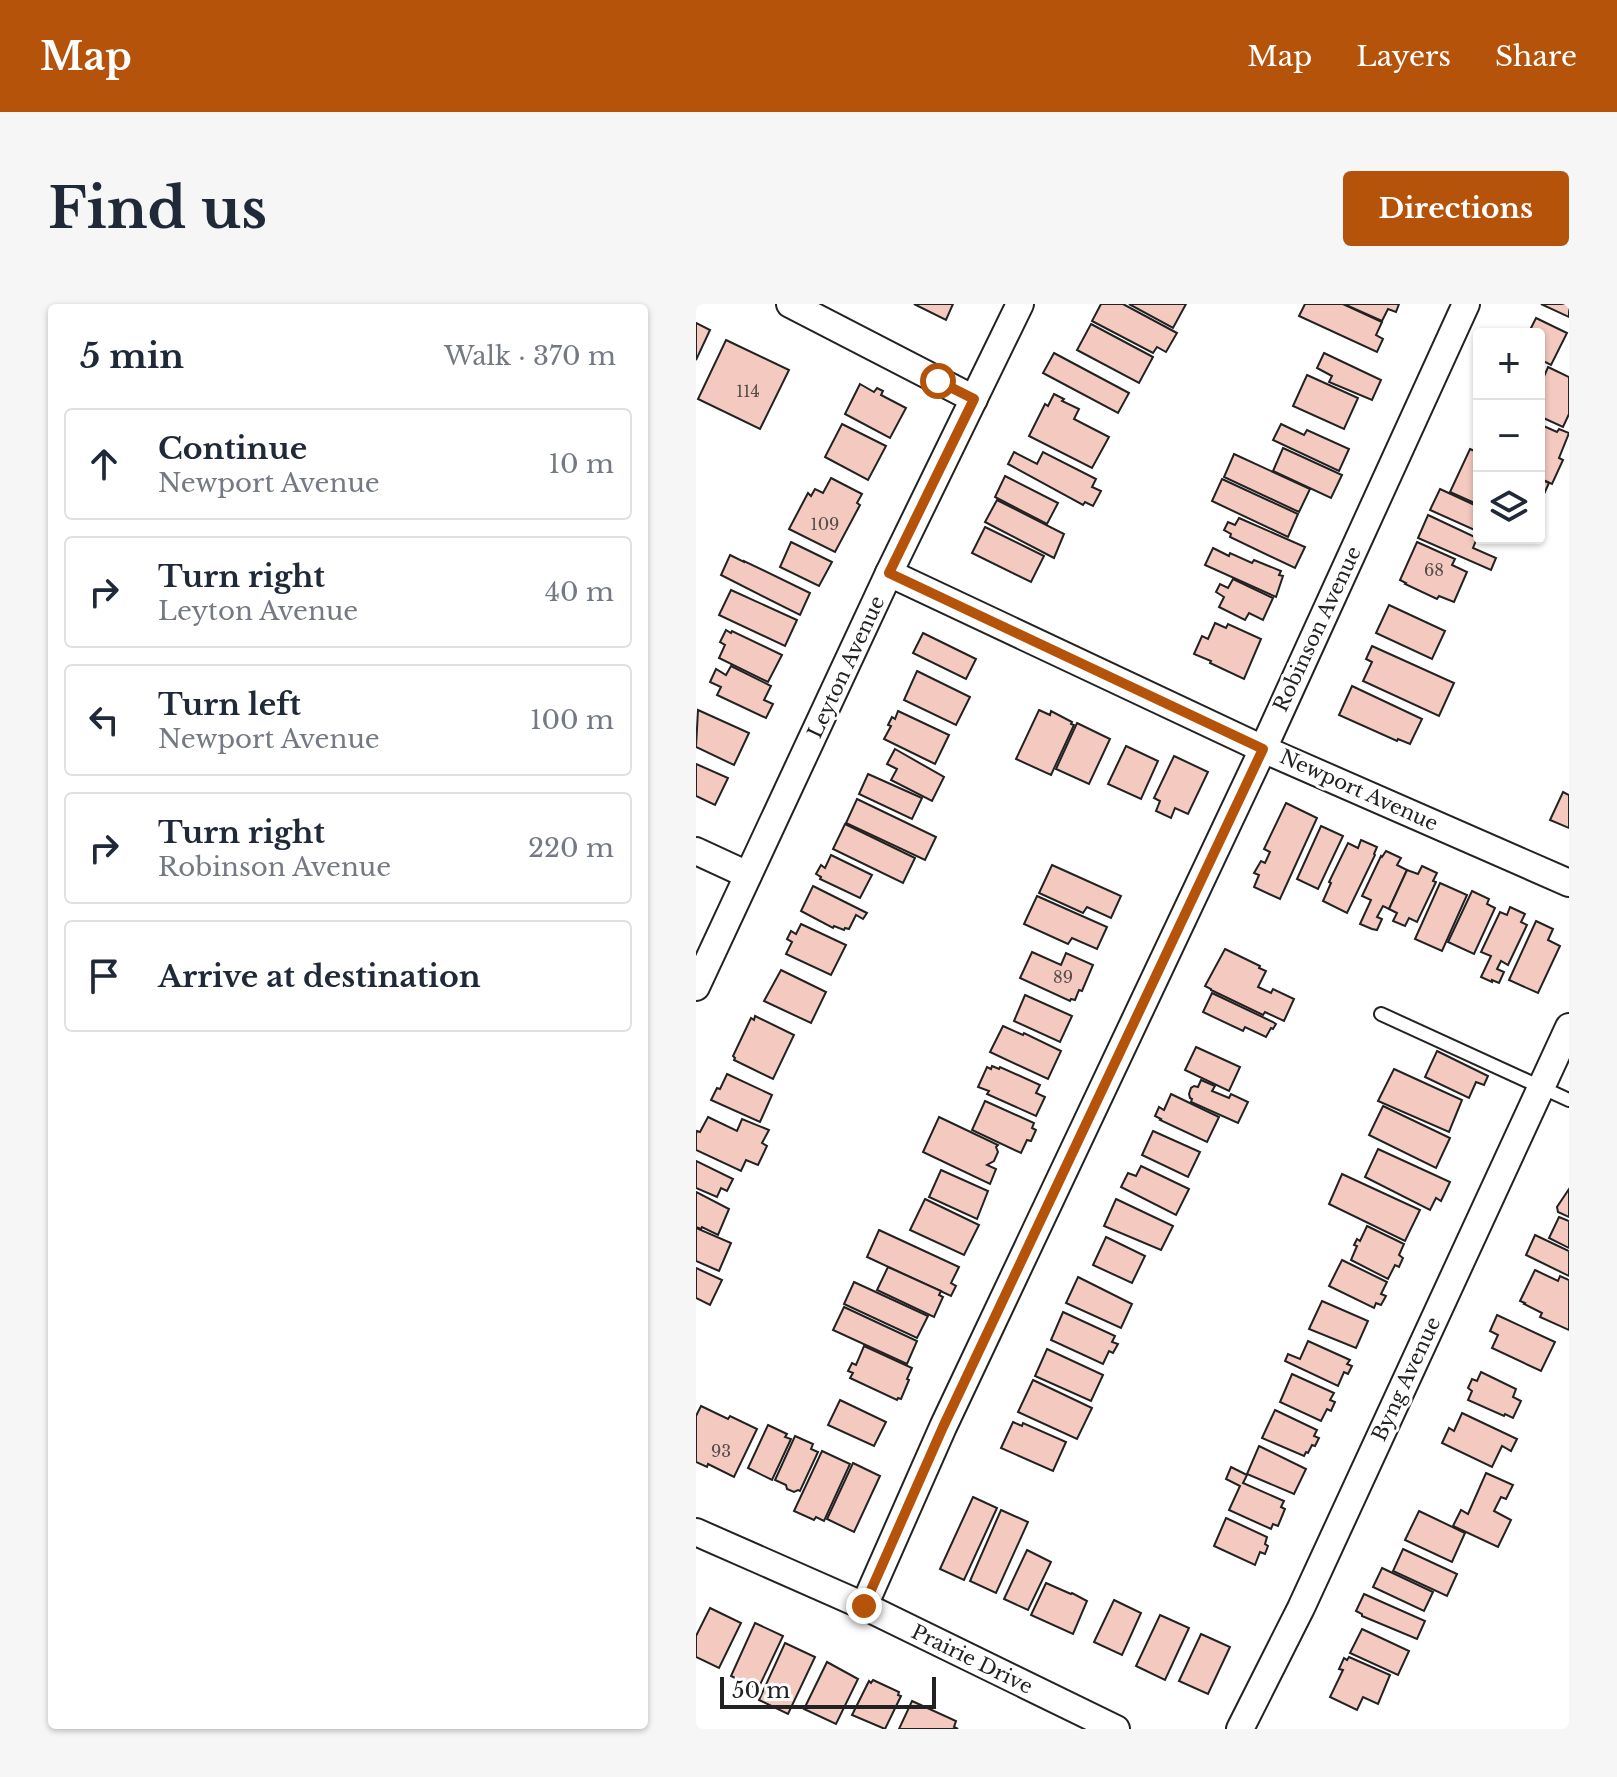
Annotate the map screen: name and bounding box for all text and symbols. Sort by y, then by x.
text: Map [40,33,132,80]
text: Map [1247,39,1312,74]
text: Layers [1356,39,1451,74]
text: Share [1495,39,1577,74]
button: Directions [1343,171,1569,246]
text: Find us [48,174,267,243]
map controls [1473,328,1545,544]
button: + [1473,328,1545,400]
text: 5 min [80,335,184,377]
text: Walk · 370 m [444,340,616,372]
route start [920,363,956,399]
house number: 114 [736,381,760,401]
button: − [1473,400,1545,472]
text: Continue [158,430,307,467]
icon: ahead [82,442,126,486]
text: 10 m [548,448,614,480]
text: Newport Avenue [158,467,380,499]
button: layers [1473,472,1545,544]
house number: 109 [811,514,839,534]
street label: Robinson Avenue [1268,543,1366,715]
text: Turn right [158,558,325,595]
house number: 68 [1424,560,1444,580]
icon: right [82,570,126,614]
text: 40 m [545,576,614,608]
street label: Leyton Avenue [803,592,889,742]
text: Leyton Avenue [158,595,358,627]
text: Turn left [158,686,301,723]
icon: left [82,698,126,742]
text: 100 m [530,704,614,736]
text: Newport Avenue [158,723,380,755]
street label: Newport Avenue [1276,744,1442,836]
text: Turn right [158,814,325,851]
icon: right [82,826,126,870]
text: 220 m [528,832,614,864]
text: Robinson Avenue [158,851,391,883]
icon: arrive [82,954,126,998]
text: Arrive at destination [158,958,481,995]
house number: 89 [1053,967,1073,987]
street label: Byng Avenue [1367,1313,1445,1445]
house number: 93 [711,1441,731,1461]
route end [846,1588,882,1624]
street label: Prairie Drive [907,1619,1037,1699]
scale bar [720,1673,936,1709]
text: 50 m [732,1677,790,1704]

